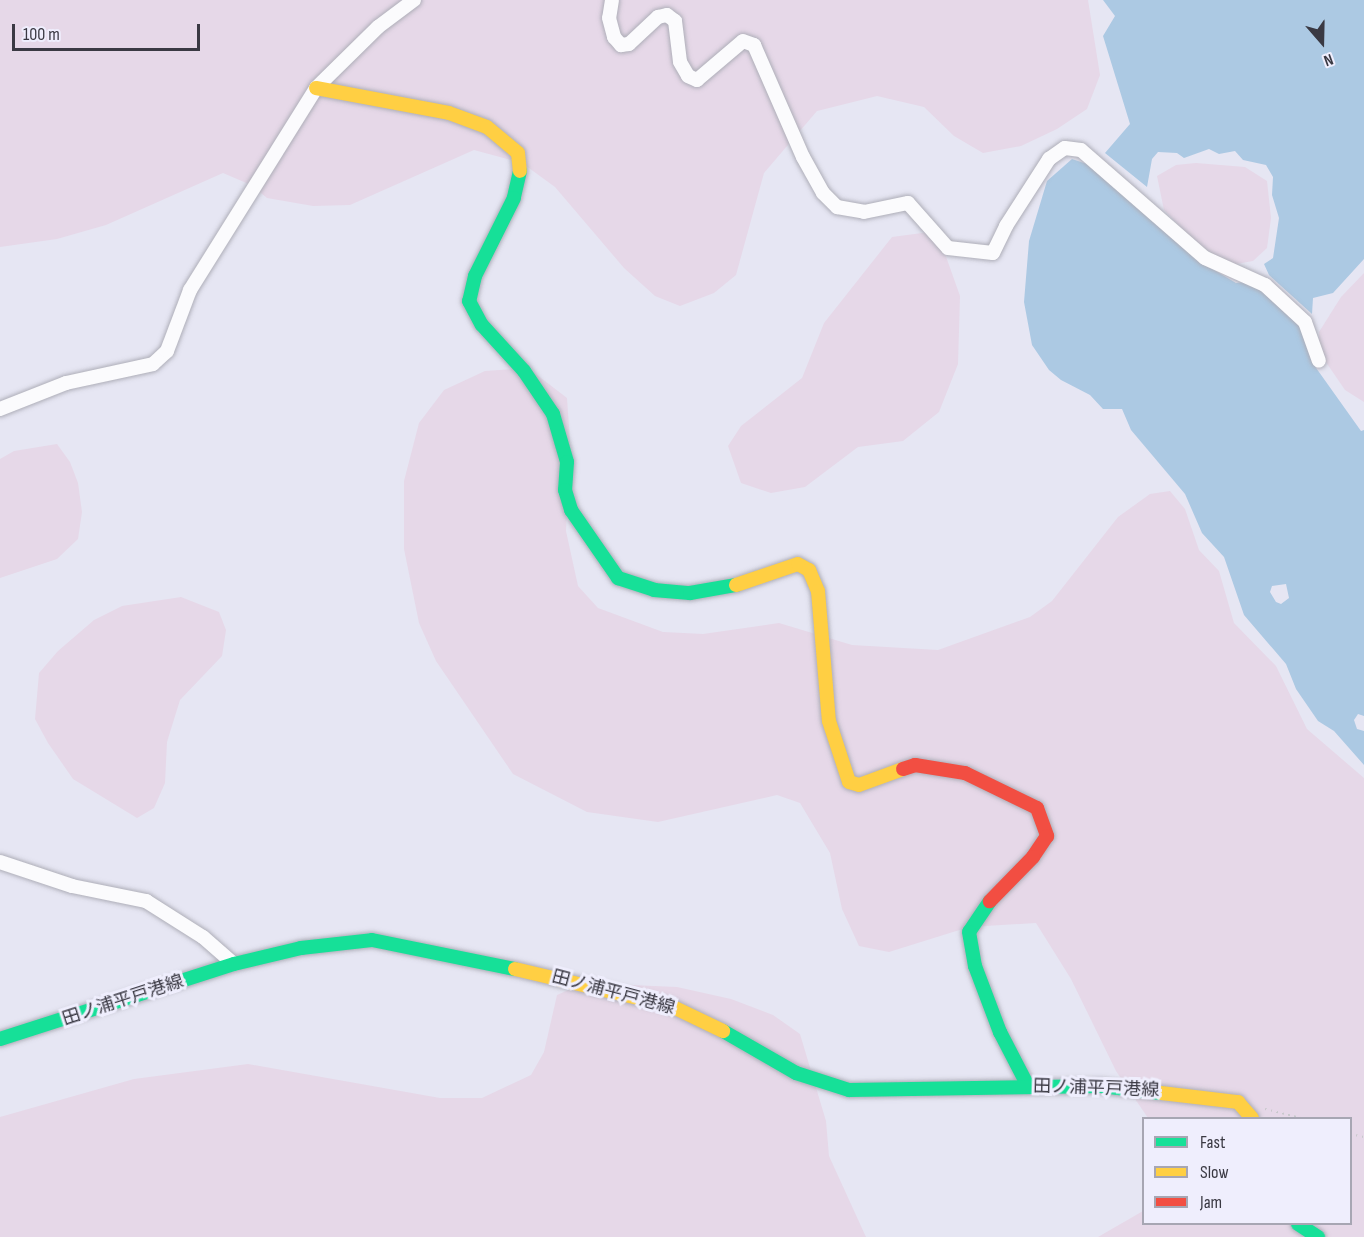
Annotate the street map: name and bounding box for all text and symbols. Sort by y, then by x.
scale bar [15,12,202,50]
north arrow [1292,12,1352,72]
text: 100 m [23,24,60,45]
text: N [1321,49,1336,70]
street label: 田ノ浦平戸港線 [549,966,677,1020]
street label: 田ノ浦平戸港線 [60,971,186,1031]
street label: 田ノ浦平戸港線 [1033,1076,1159,1102]
legend [1142,1117,1352,1225]
text: Fast [1200,1132,1225,1153]
text: Slow [1200,1162,1229,1183]
text: Jam [1200,1192,1222,1213]

